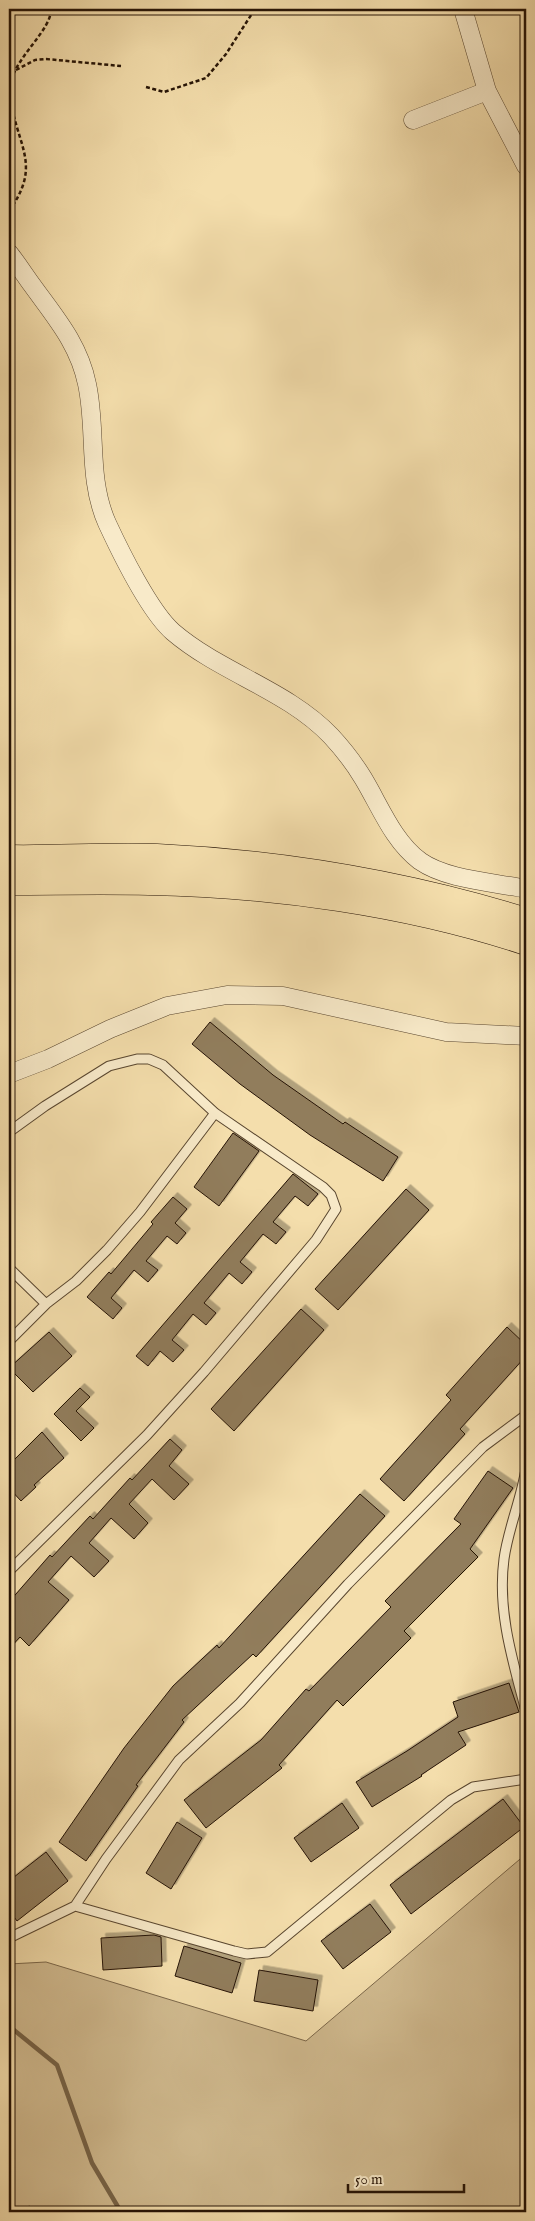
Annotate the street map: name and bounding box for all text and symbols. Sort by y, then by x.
scale bar [348,2161,464,2193]
text: 50 m [355,2170,383,2189]

